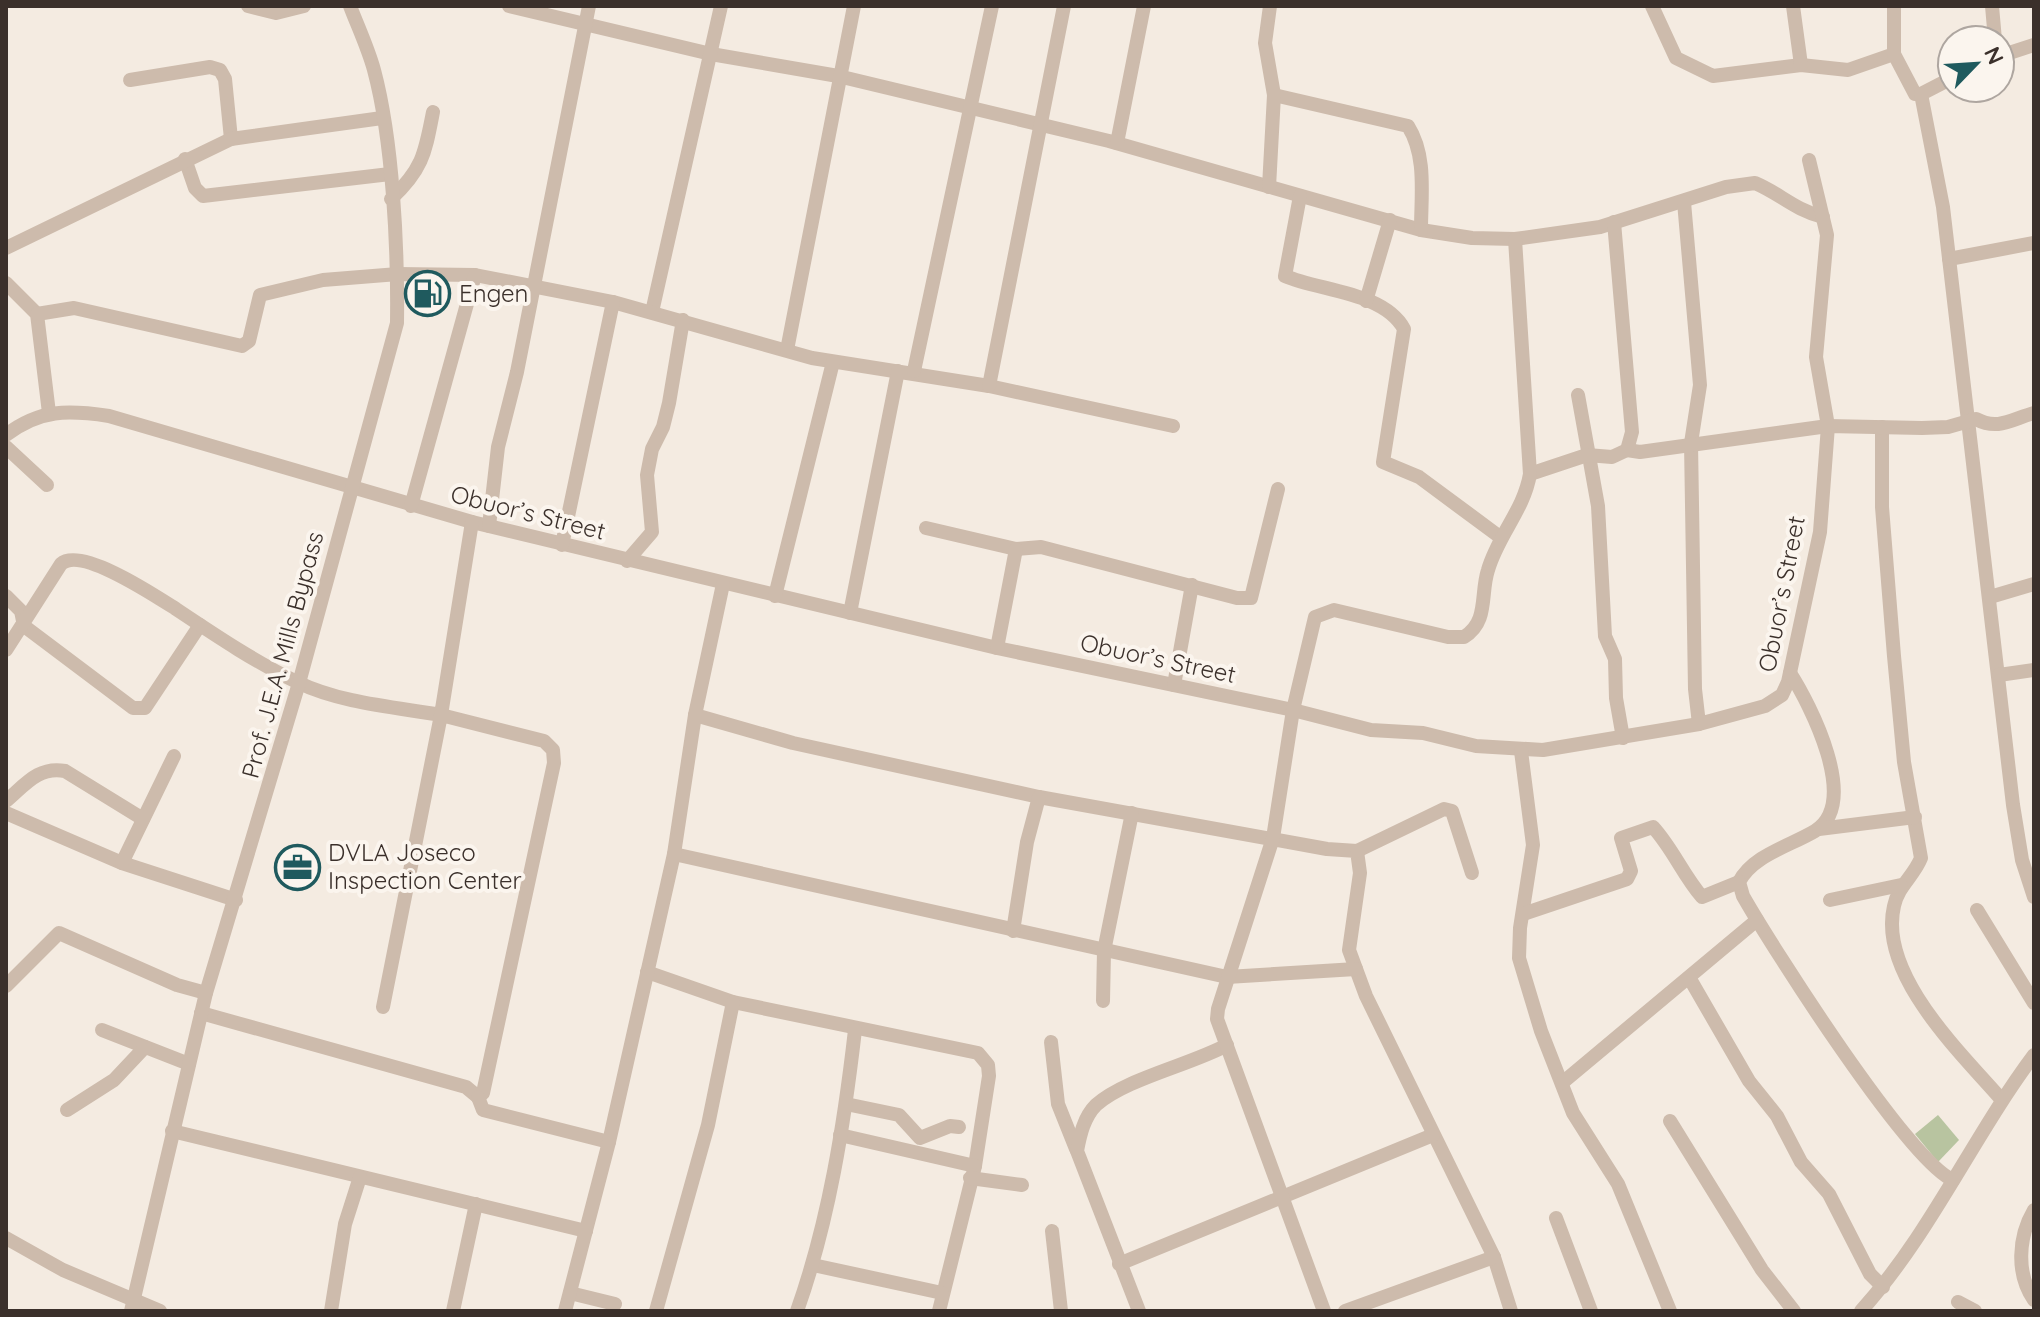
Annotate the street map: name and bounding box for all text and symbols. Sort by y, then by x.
north arrow [1936,24,2016,104]
text: N [1978,42,2010,69]
fuel station icon: Engen [404,270,452,318]
place label: Engen [459,278,528,308]
street label: Obuor’s Street [448,478,609,546]
street label: Obuor’s Street [1751,513,1811,674]
street label: Prof. J.E.A. Mills Bypass [235,528,329,781]
street label: Obuor’s Street [1078,627,1239,689]
place label: DVLA Joseco Inspection Center [328,837,522,895]
office icon: DVLA Joseco Inspection Center [273,843,321,891]

